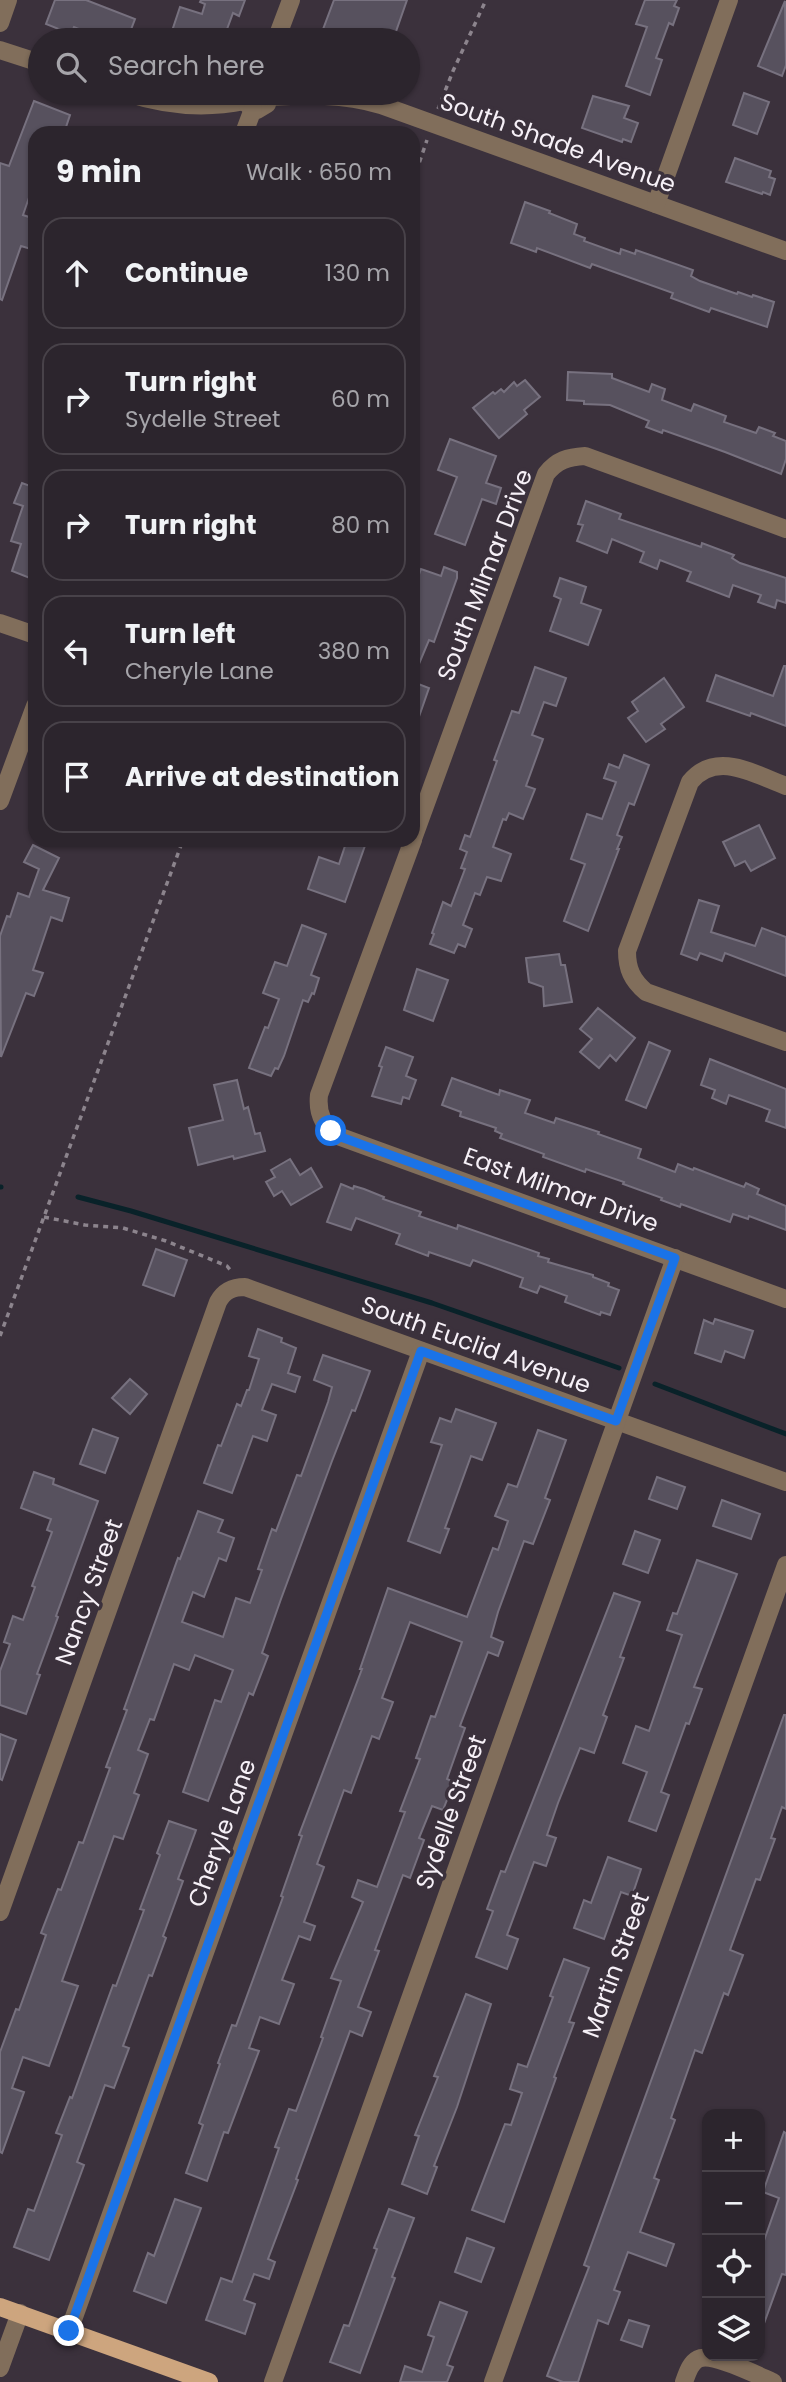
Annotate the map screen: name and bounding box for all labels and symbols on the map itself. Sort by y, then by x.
street label: South Shade Avenue [436,85,681,201]
street label: South Milmar Drive [429,464,540,685]
route start [315,1115,346,1146]
street label: East Milmar Drive [459,1139,663,1240]
street label: South Euclid Avenue [357,1288,596,1401]
street label: Nancy Street [47,1514,130,1669]
street label: Sydelle Street [407,1730,494,1894]
street label: Cheryle Lane [179,1754,264,1911]
street label: Martin Street [574,1888,657,2042]
route end [53,2315,84,2346]

